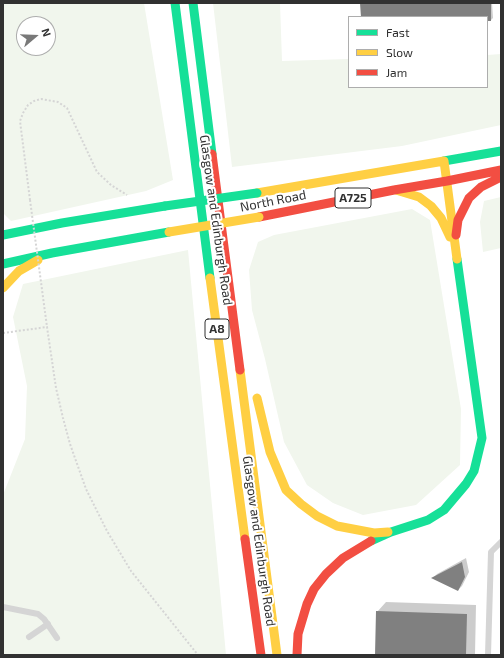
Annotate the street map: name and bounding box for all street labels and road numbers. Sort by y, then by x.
street label: Glasgow and Edinburgh Road [196,134,236,306]
street label: North Road [239,187,307,215]
road number: A725 [335,188,371,208]
road number: A8 [205,319,229,339]
street label: Glasgow and Edinburgh Road [239,455,279,627]

